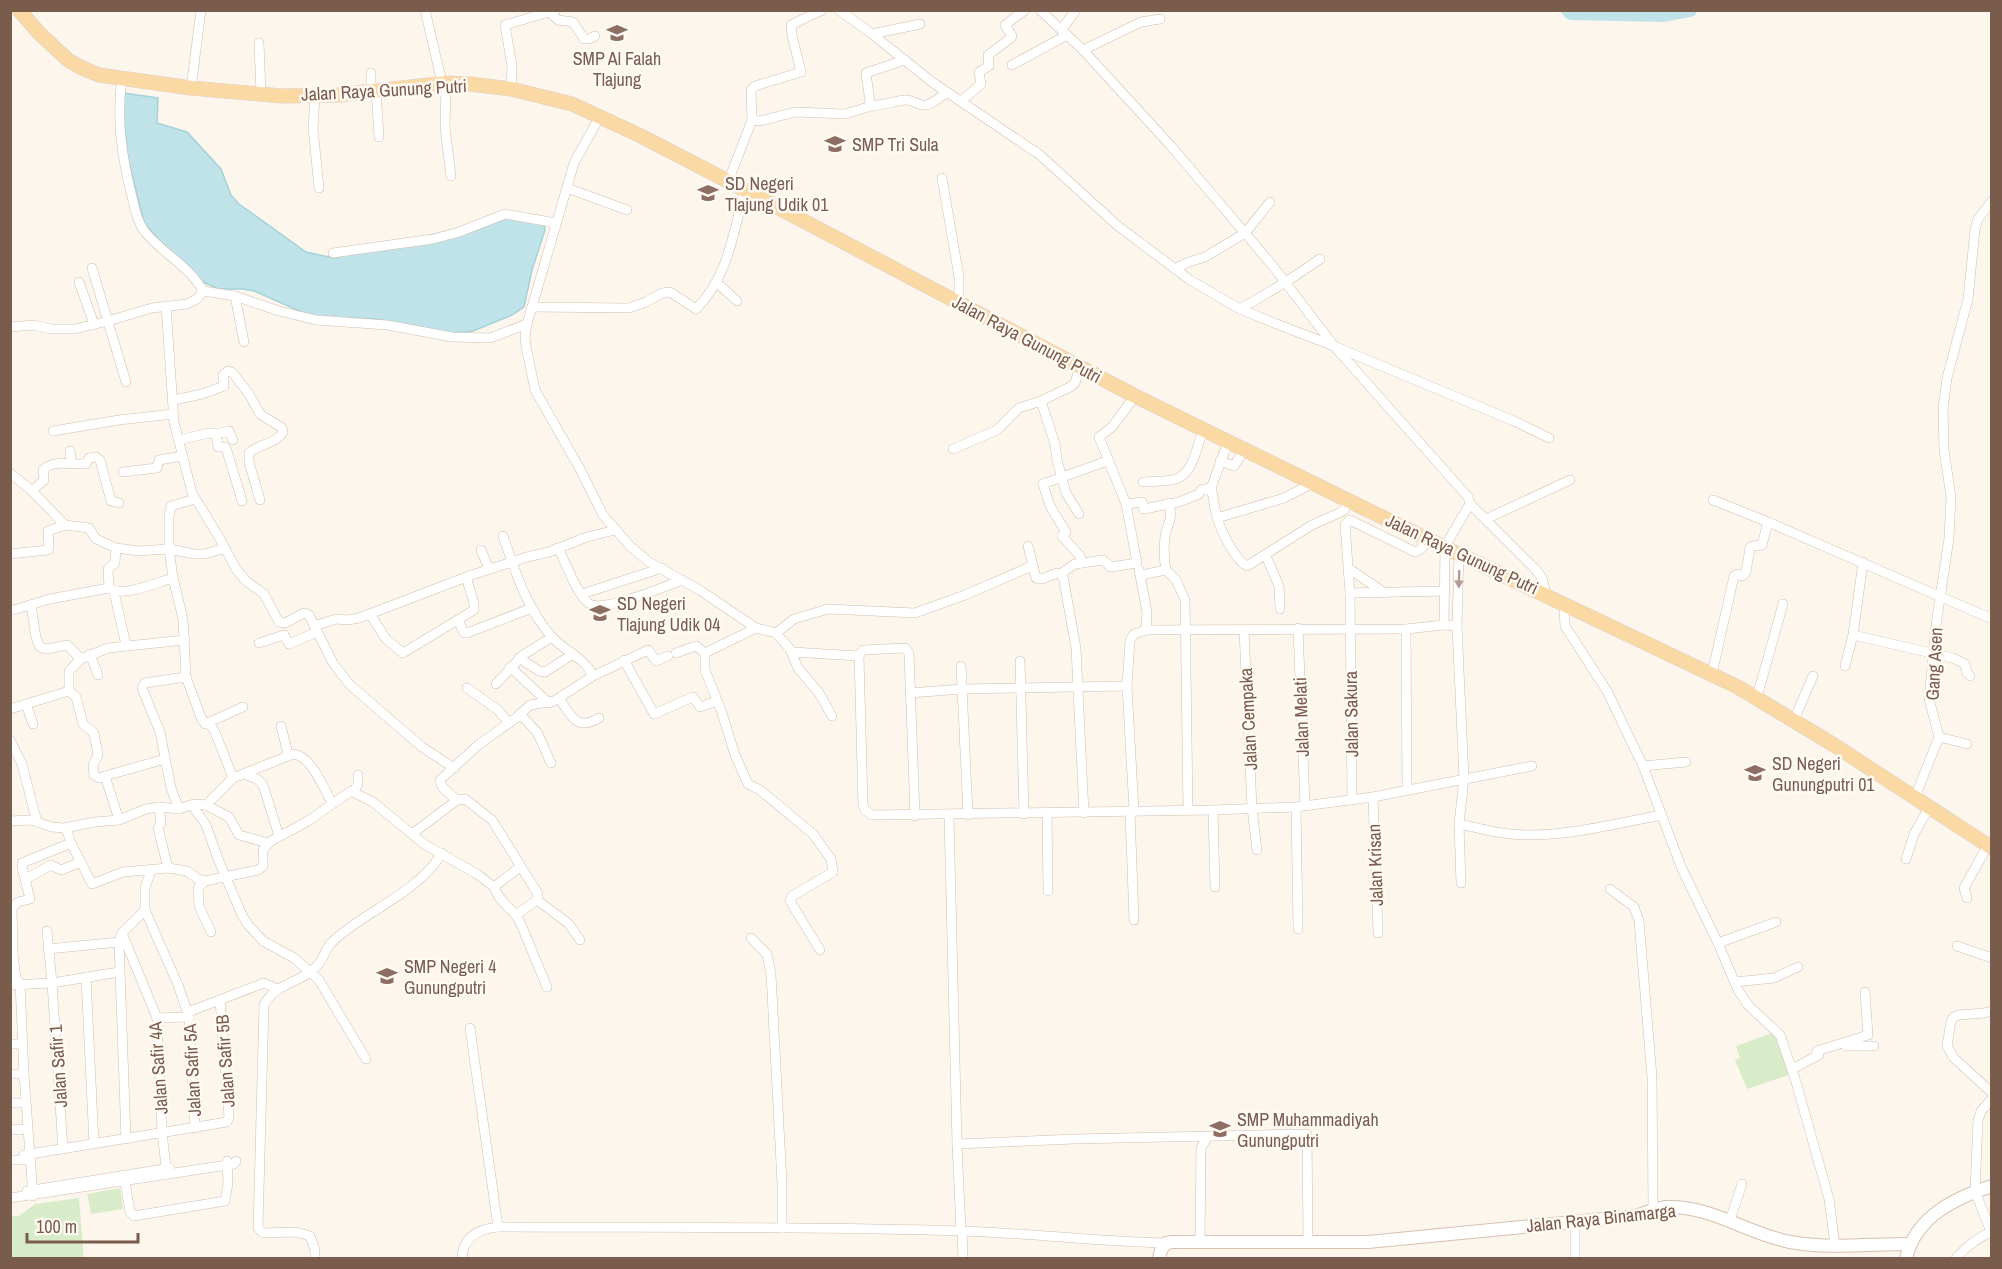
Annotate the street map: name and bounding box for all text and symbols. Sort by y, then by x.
school or university icon: SMP Al Falah Tlajung [605,21,629,45]
place label: SMP Al Falah Tlajung [573,46,661,92]
street label: Jalan Raya Gunung Putri [301,73,467,107]
school or university icon: SMP Tri Sula [823,132,847,156]
place label: SMP Tri Sula [852,132,939,157]
place label: SD Negeri Tlajung Udik 01 [725,171,829,217]
school or university icon: SD Negeri Tlajung Udik 01 [696,181,720,205]
street label: Jalan Raya Gunung Putri [948,289,1106,389]
street label: Jalan Raya Gunung Putri [1382,508,1542,600]
one-way arrow [1454,569,1463,588]
place label: SD Negeri Tlajung Udik 04 [617,591,720,637]
school or university icon: SD Negeri Tlajung Udik 04 [588,601,612,625]
street label: Gang Asen [1920,627,1948,701]
street label: Jalan Cempaka [1233,667,1263,771]
street label: Jalan Sakura [1338,671,1364,757]
street label: Jalan Melati [1287,677,1315,757]
place label: SD Negeri Gunungputri 01 [1772,751,1875,797]
school or university icon: SD Negeri Gunungputri 01 [1743,761,1767,785]
street label: Jalan Krisan [1361,824,1389,906]
place label: SMP Negeri 4 Gunungputri [404,954,496,1000]
school or university icon: SMP Negeri 4 Gunungputri [375,964,399,988]
street label: Jalan Safir 5B [209,1014,241,1108]
street label: Jalan Safir 4A [142,1021,174,1115]
street label: Jalan Safir 1 [43,1023,73,1108]
street label: Jalan Safir 5A [177,1023,207,1117]
place label: SMP Muhammadiyah Gunungputri [1237,1107,1379,1153]
school or university icon: SMP Muhammadiyah Gunungputri [1208,1117,1232,1141]
street label: Jalan Raya Binamarga [1525,1198,1677,1238]
scale bar [27,1206,138,1244]
text: 100 m [36,1214,77,1239]

